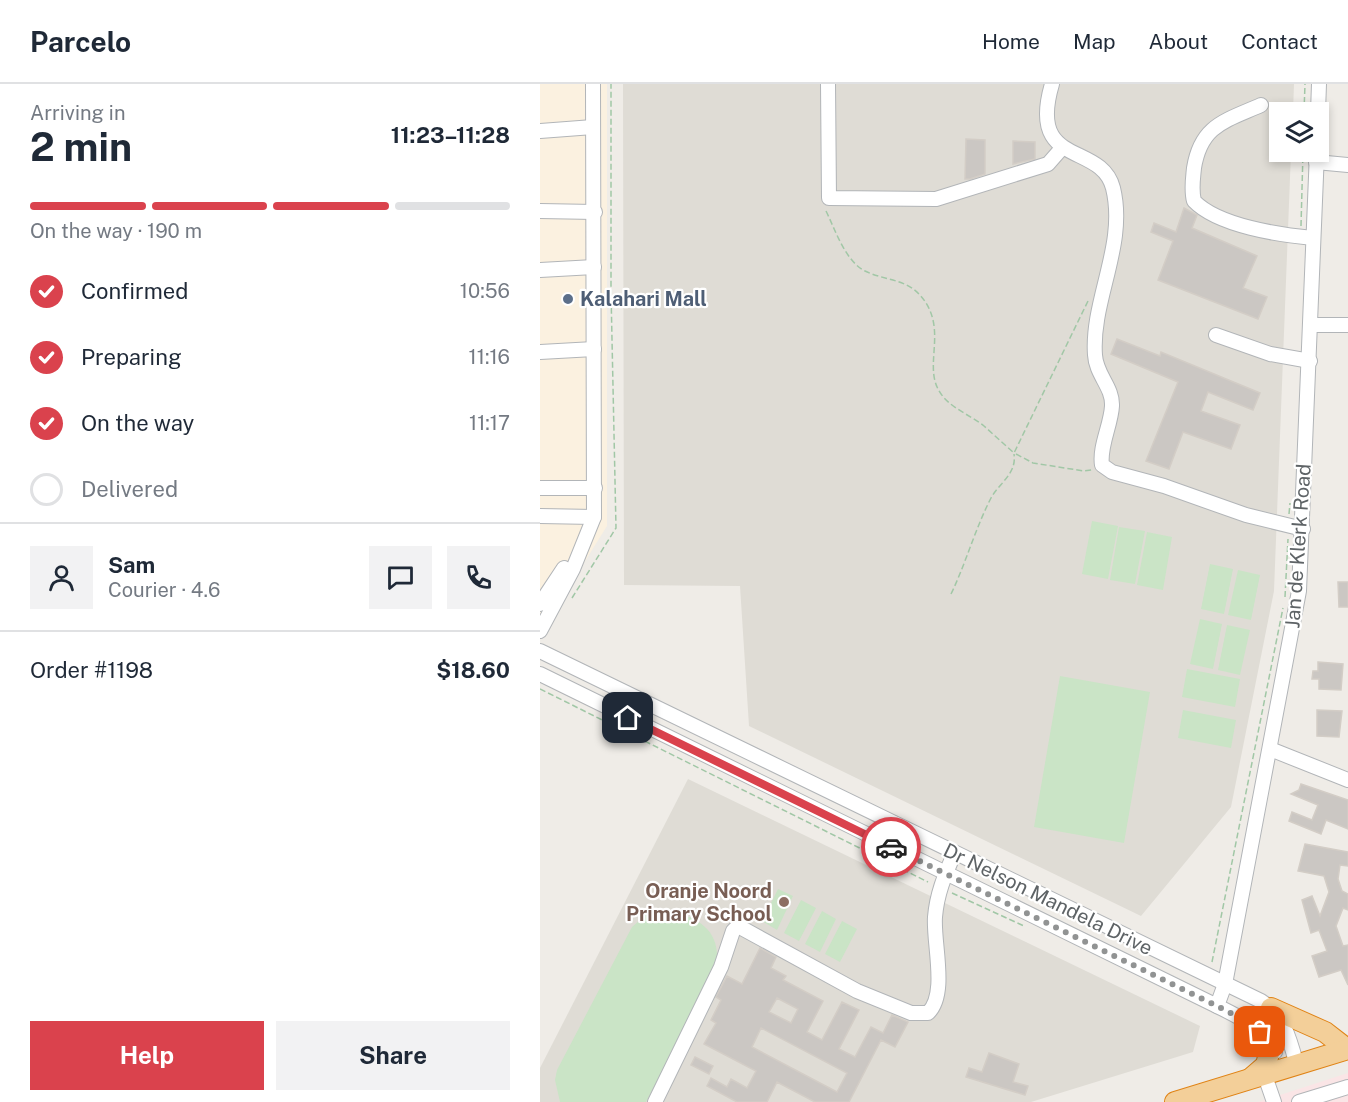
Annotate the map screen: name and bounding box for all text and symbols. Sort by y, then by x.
text: Parcelo [30,25,131,58]
text: Home [982,29,1040,54]
text: Map [1073,29,1116,54]
text: About [1149,29,1208,54]
text: Contact [1241,29,1318,54]
text: Arriving in [30,101,125,125]
map controls [1269,102,1329,162]
button: layers [1269,102,1329,162]
text: 11:23–11:28 [391,122,510,148]
text: 2 min [30,124,132,170]
text: On the way · 190 m [30,219,202,243]
icon: check [30,275,63,308]
text: Confirmed [81,278,188,304]
text: 10:56 [460,279,510,303]
place label: Kalahari Mall [580,287,707,311]
marker: Kalahari Mall [561,292,575,306]
icon: check [30,341,63,374]
text: Preparing [81,344,182,370]
text: 11:16 [469,345,510,369]
icon: check [30,407,63,440]
text: On the way [81,410,194,436]
text: 11:17 [469,411,510,435]
street label: Jan de Klerk Road [1280,463,1316,629]
text: Delivered [81,476,178,502]
button: person [30,546,93,609]
button: chat [369,546,432,609]
button: phone [447,546,510,609]
text: Sam [108,552,155,578]
text: Courier · 4.6 [108,578,220,602]
text: Order #1198 [30,657,153,683]
text: $18.60 [436,657,510,683]
pin [602,692,653,743]
icon: home [611,701,644,734]
courier [861,817,921,877]
icon: car [875,831,908,864]
street label: Dr Nelson Mandela Drive [940,838,1156,960]
place label: Oranje Noord Primary School [626,879,772,926]
marker: Oranje Noord Primary School [777,895,791,909]
pin [1234,1006,1285,1057]
icon: bag [1243,1015,1276,1048]
button: Help [30,1021,264,1090]
button: Share [276,1021,510,1090]

